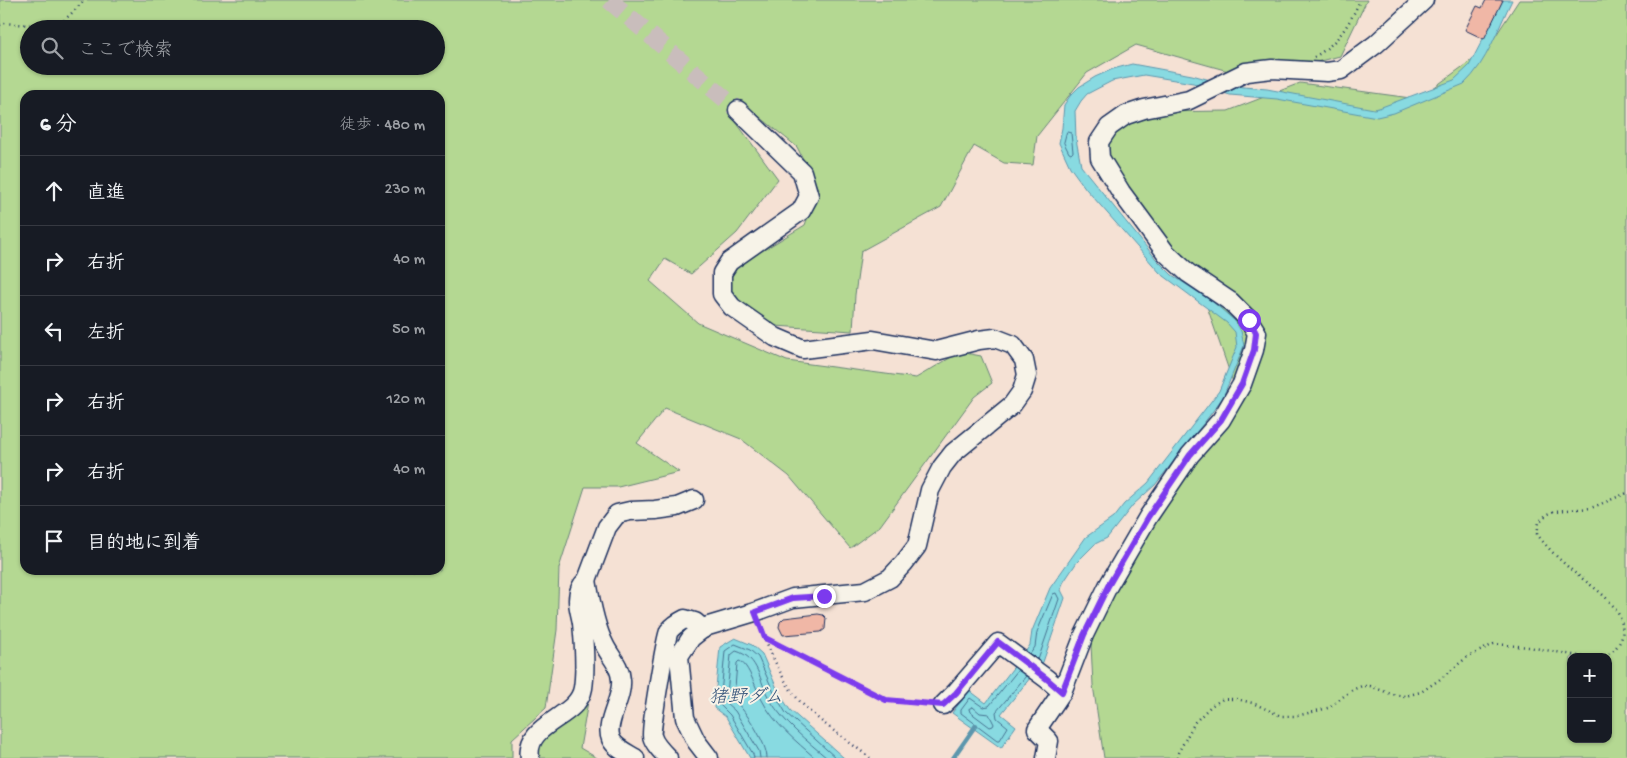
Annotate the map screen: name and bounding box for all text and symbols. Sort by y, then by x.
search box [20,20,445,75]
icon: search [38,34,66,62]
text: ここで検索 [78,40,173,63]
text: 6 分 [40,114,77,139]
text: 徒歩 · 480 m [340,117,425,136]
icon: ahead [40,177,68,205]
text: 230 m [385,181,425,200]
text: 直進 [87,183,125,206]
icon: right [40,247,68,275]
text: 40 m [393,251,425,270]
text: 右折 [87,253,125,276]
route start [1238,309,1261,332]
icon: left [40,317,68,345]
text: 50 m [392,321,425,340]
text: 左折 [87,323,125,346]
icon: right [40,387,68,415]
text: 120 m [386,391,425,410]
text: 右折 [87,393,125,416]
icon: right [40,457,68,485]
text: 40 m [393,461,425,480]
text: 右折 [87,463,125,486]
icon: arrive [40,527,68,555]
text: 目的地に到着 [87,533,201,556]
route end [813,585,836,608]
map controls [1567,653,1612,743]
button: + [1567,653,1612,698]
water label: 猪野ダム [709,686,783,710]
button: − [1567,698,1612,743]

